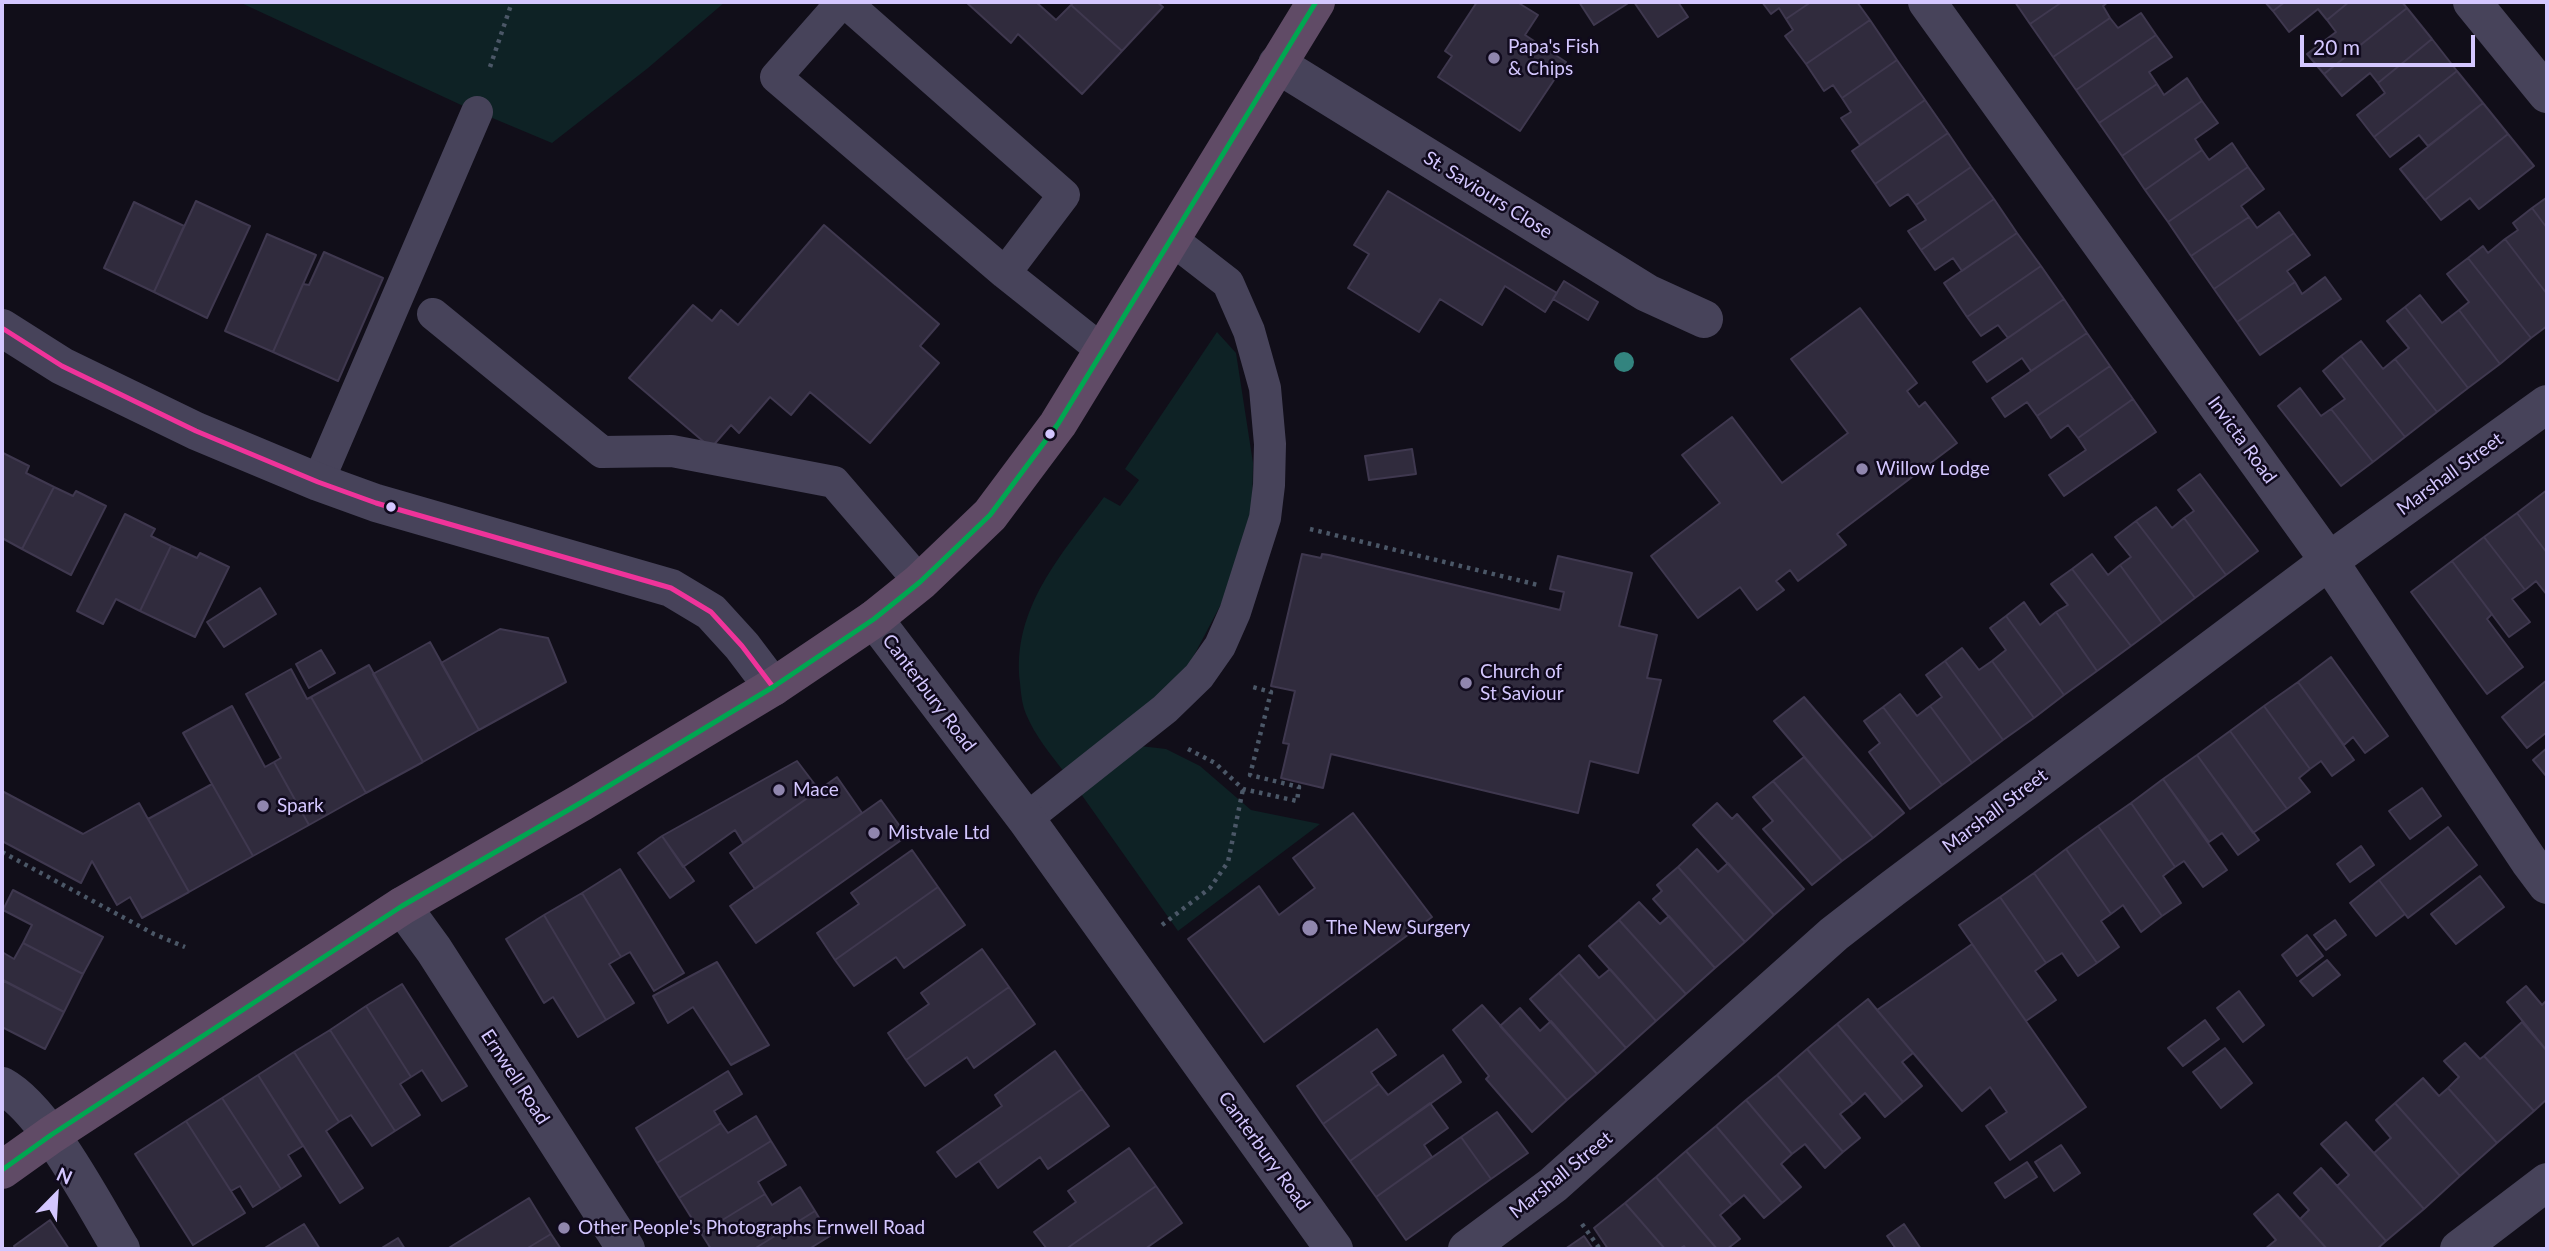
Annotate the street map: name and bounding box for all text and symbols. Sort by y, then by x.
scale bar [2304,21,2479,65]
text: 20 m [2313,34,2360,59]
place label: Papa's Fish & Chips [1508,36,1599,80]
marker: Papa's Fish & Chips [1486,50,1502,66]
street label: St. Saviours Close [1419,146,1557,244]
street label: Invicta Road [2203,392,2281,488]
unlabelled marker [1043,427,1057,441]
street label: Marshall Street [2392,428,2508,520]
place label: Willow Lodge [1876,458,1990,480]
marker: Willow Lodge [1854,461,1870,477]
unlabelled marker [384,500,398,514]
street label: Canterbury Road [877,630,981,756]
place label: Church of St Saviour [1480,661,1564,705]
marker: Church of St Saviour [1458,675,1474,691]
street label: Marshall Street [1938,764,2052,858]
place label: Mace [793,779,839,801]
marker: Mace [771,782,787,798]
place label: Spark [277,795,324,817]
marker: Spark [255,798,271,814]
place label: Mistvale Ltd [888,822,990,844]
marker: Mistvale Ltd [866,825,882,841]
place label: The New Surgery [1326,917,1470,939]
marker: The New Surgery [1300,918,1320,938]
street label: Ernwell Road [476,1025,554,1129]
street label: Canterbury Road [1213,1087,1315,1215]
street label: Marshall Street [1505,1127,1617,1223]
north arrow [21,1160,91,1230]
text: N [53,1162,76,1189]
place label: Other People's Photographs Ernwell Road [578,1217,925,1239]
marker: Other People's Photographs Ernwell Road [556,1220,572,1236]

